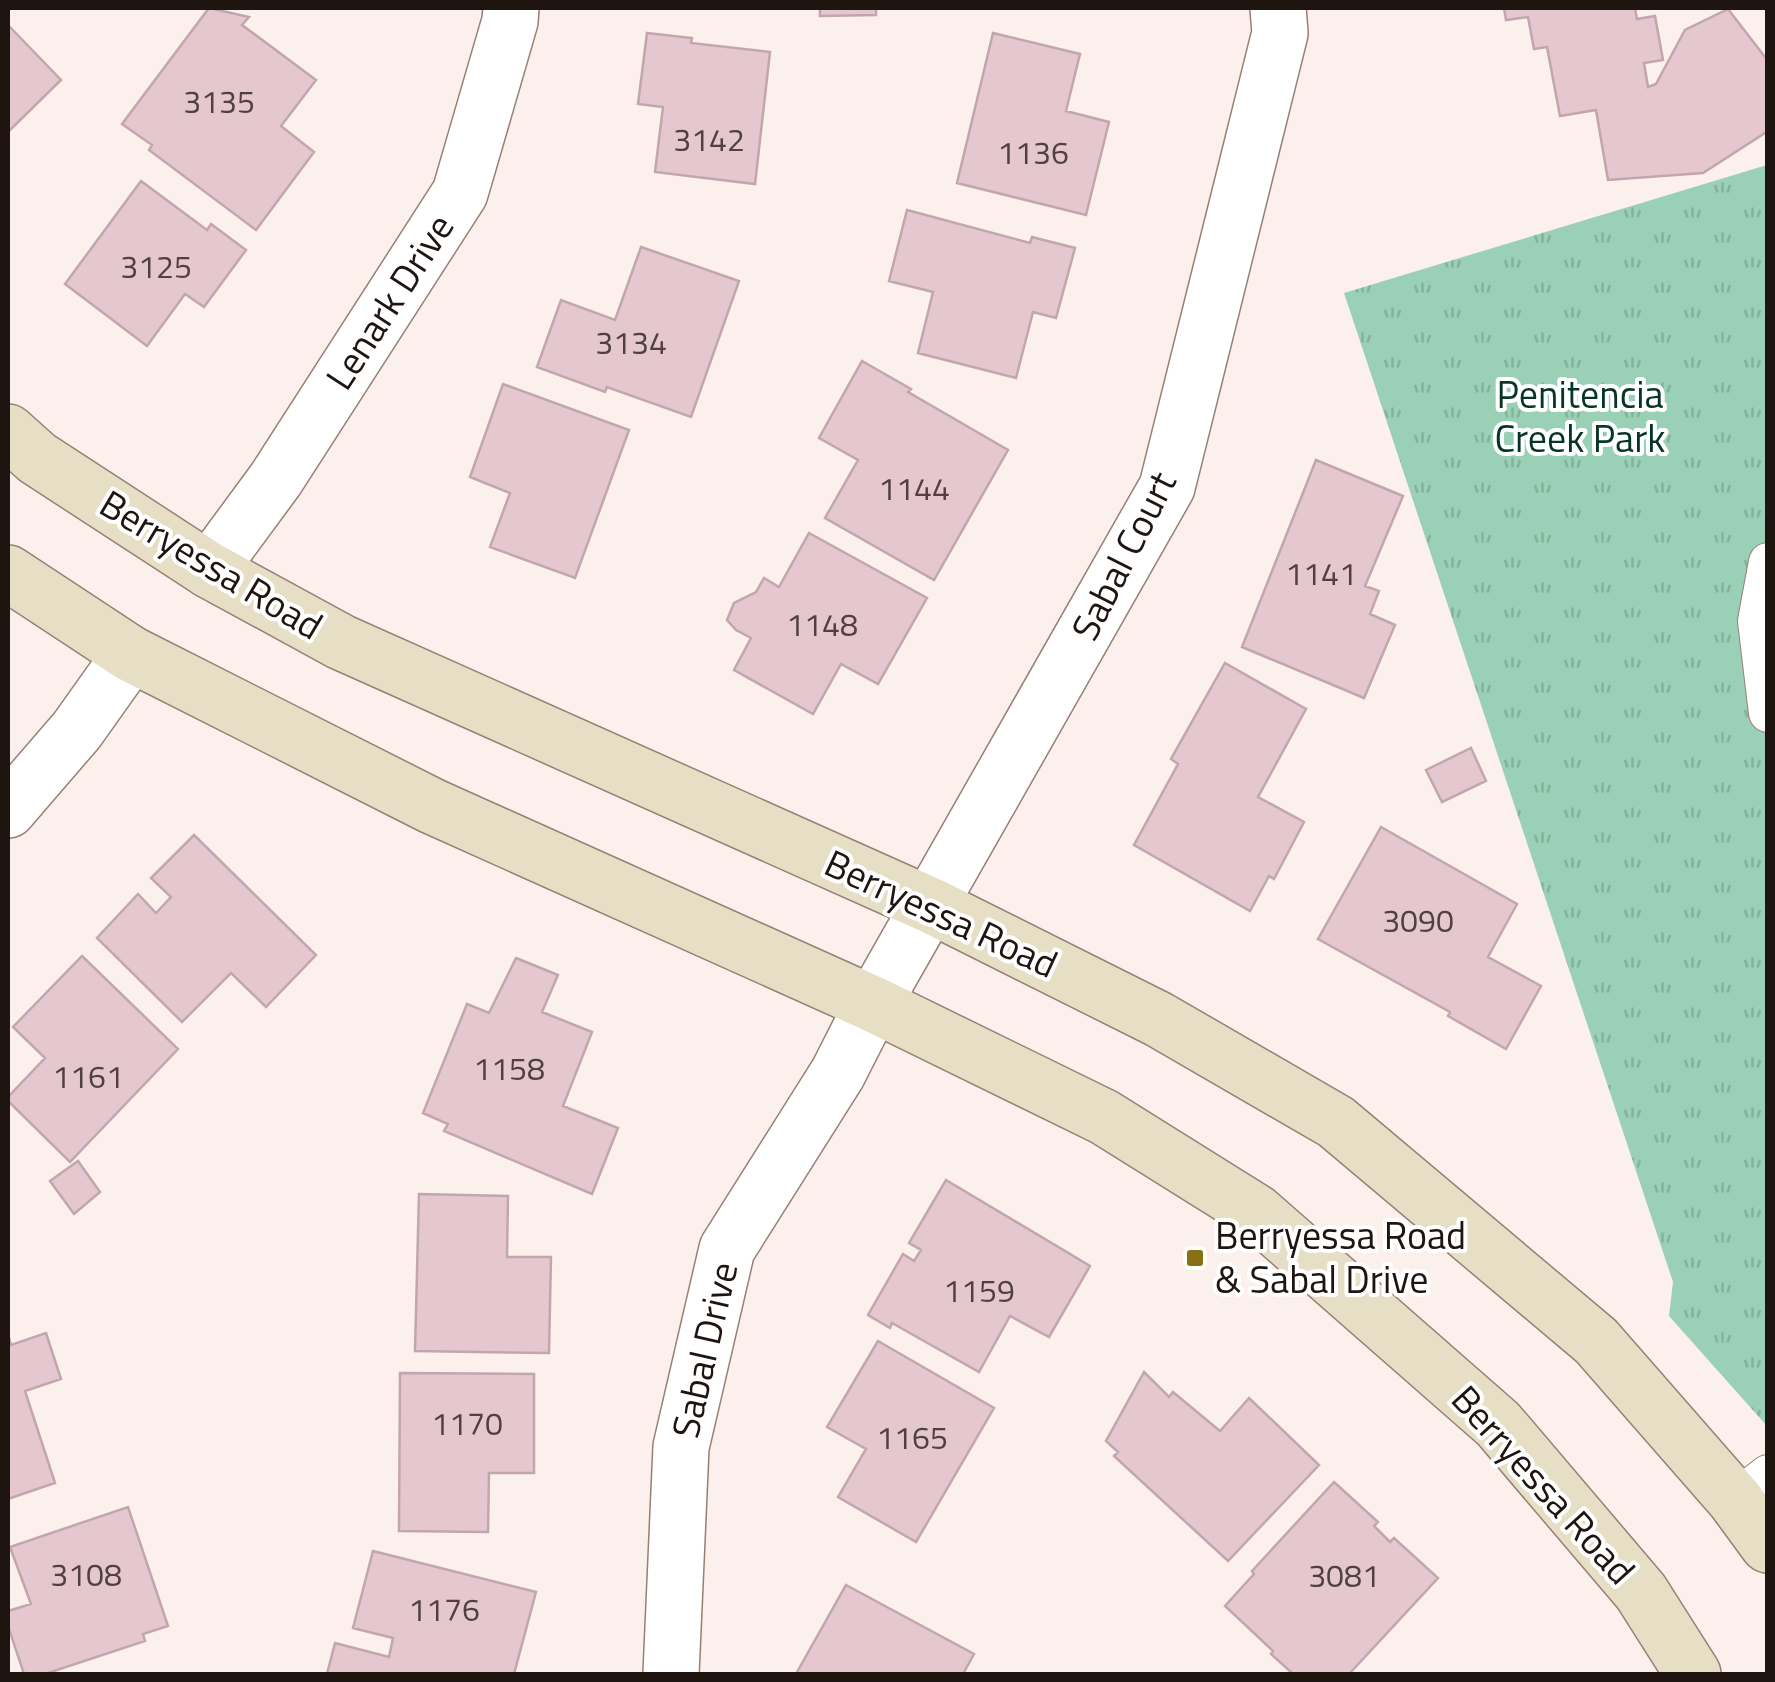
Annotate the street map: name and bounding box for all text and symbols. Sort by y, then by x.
house number: 3135 [183,77,255,125]
house number: 3142 [673,115,745,163]
house number: 1136 [997,128,1069,176]
street label: Lenark Drive [311,202,468,401]
house number: 3125 [120,242,192,290]
house number: 3134 [595,318,667,366]
park label: Penitencia Creek Park [1495,365,1665,467]
street label: Sabal Court [1056,461,1190,650]
house number: 1144 [878,464,950,512]
street label: Berryessa Road [89,475,334,654]
house number: 1141 [1285,549,1357,597]
house number: 1148 [786,600,858,648]
street label: Berryessa Road [815,834,1067,992]
house number: 3090 [1382,896,1454,944]
house number: 1158 [473,1044,545,1092]
house number: 1161 [52,1052,124,1100]
place label: Berryessa Road & Sabal Drive [1215,1206,1466,1308]
marker: Berryessa Road & Sabal Drive [1184,1247,1206,1269]
street label: Sabal Drive [656,1256,752,1443]
house number: 1159 [943,1266,1015,1314]
street label: Berryessa Road [1438,1372,1649,1597]
house number: 1170 [431,1399,503,1447]
house number: 1165 [876,1413,948,1461]
house number: 3108 [50,1550,122,1598]
house number: 3081 [1308,1551,1380,1599]
house number: 1176 [408,1585,480,1633]

